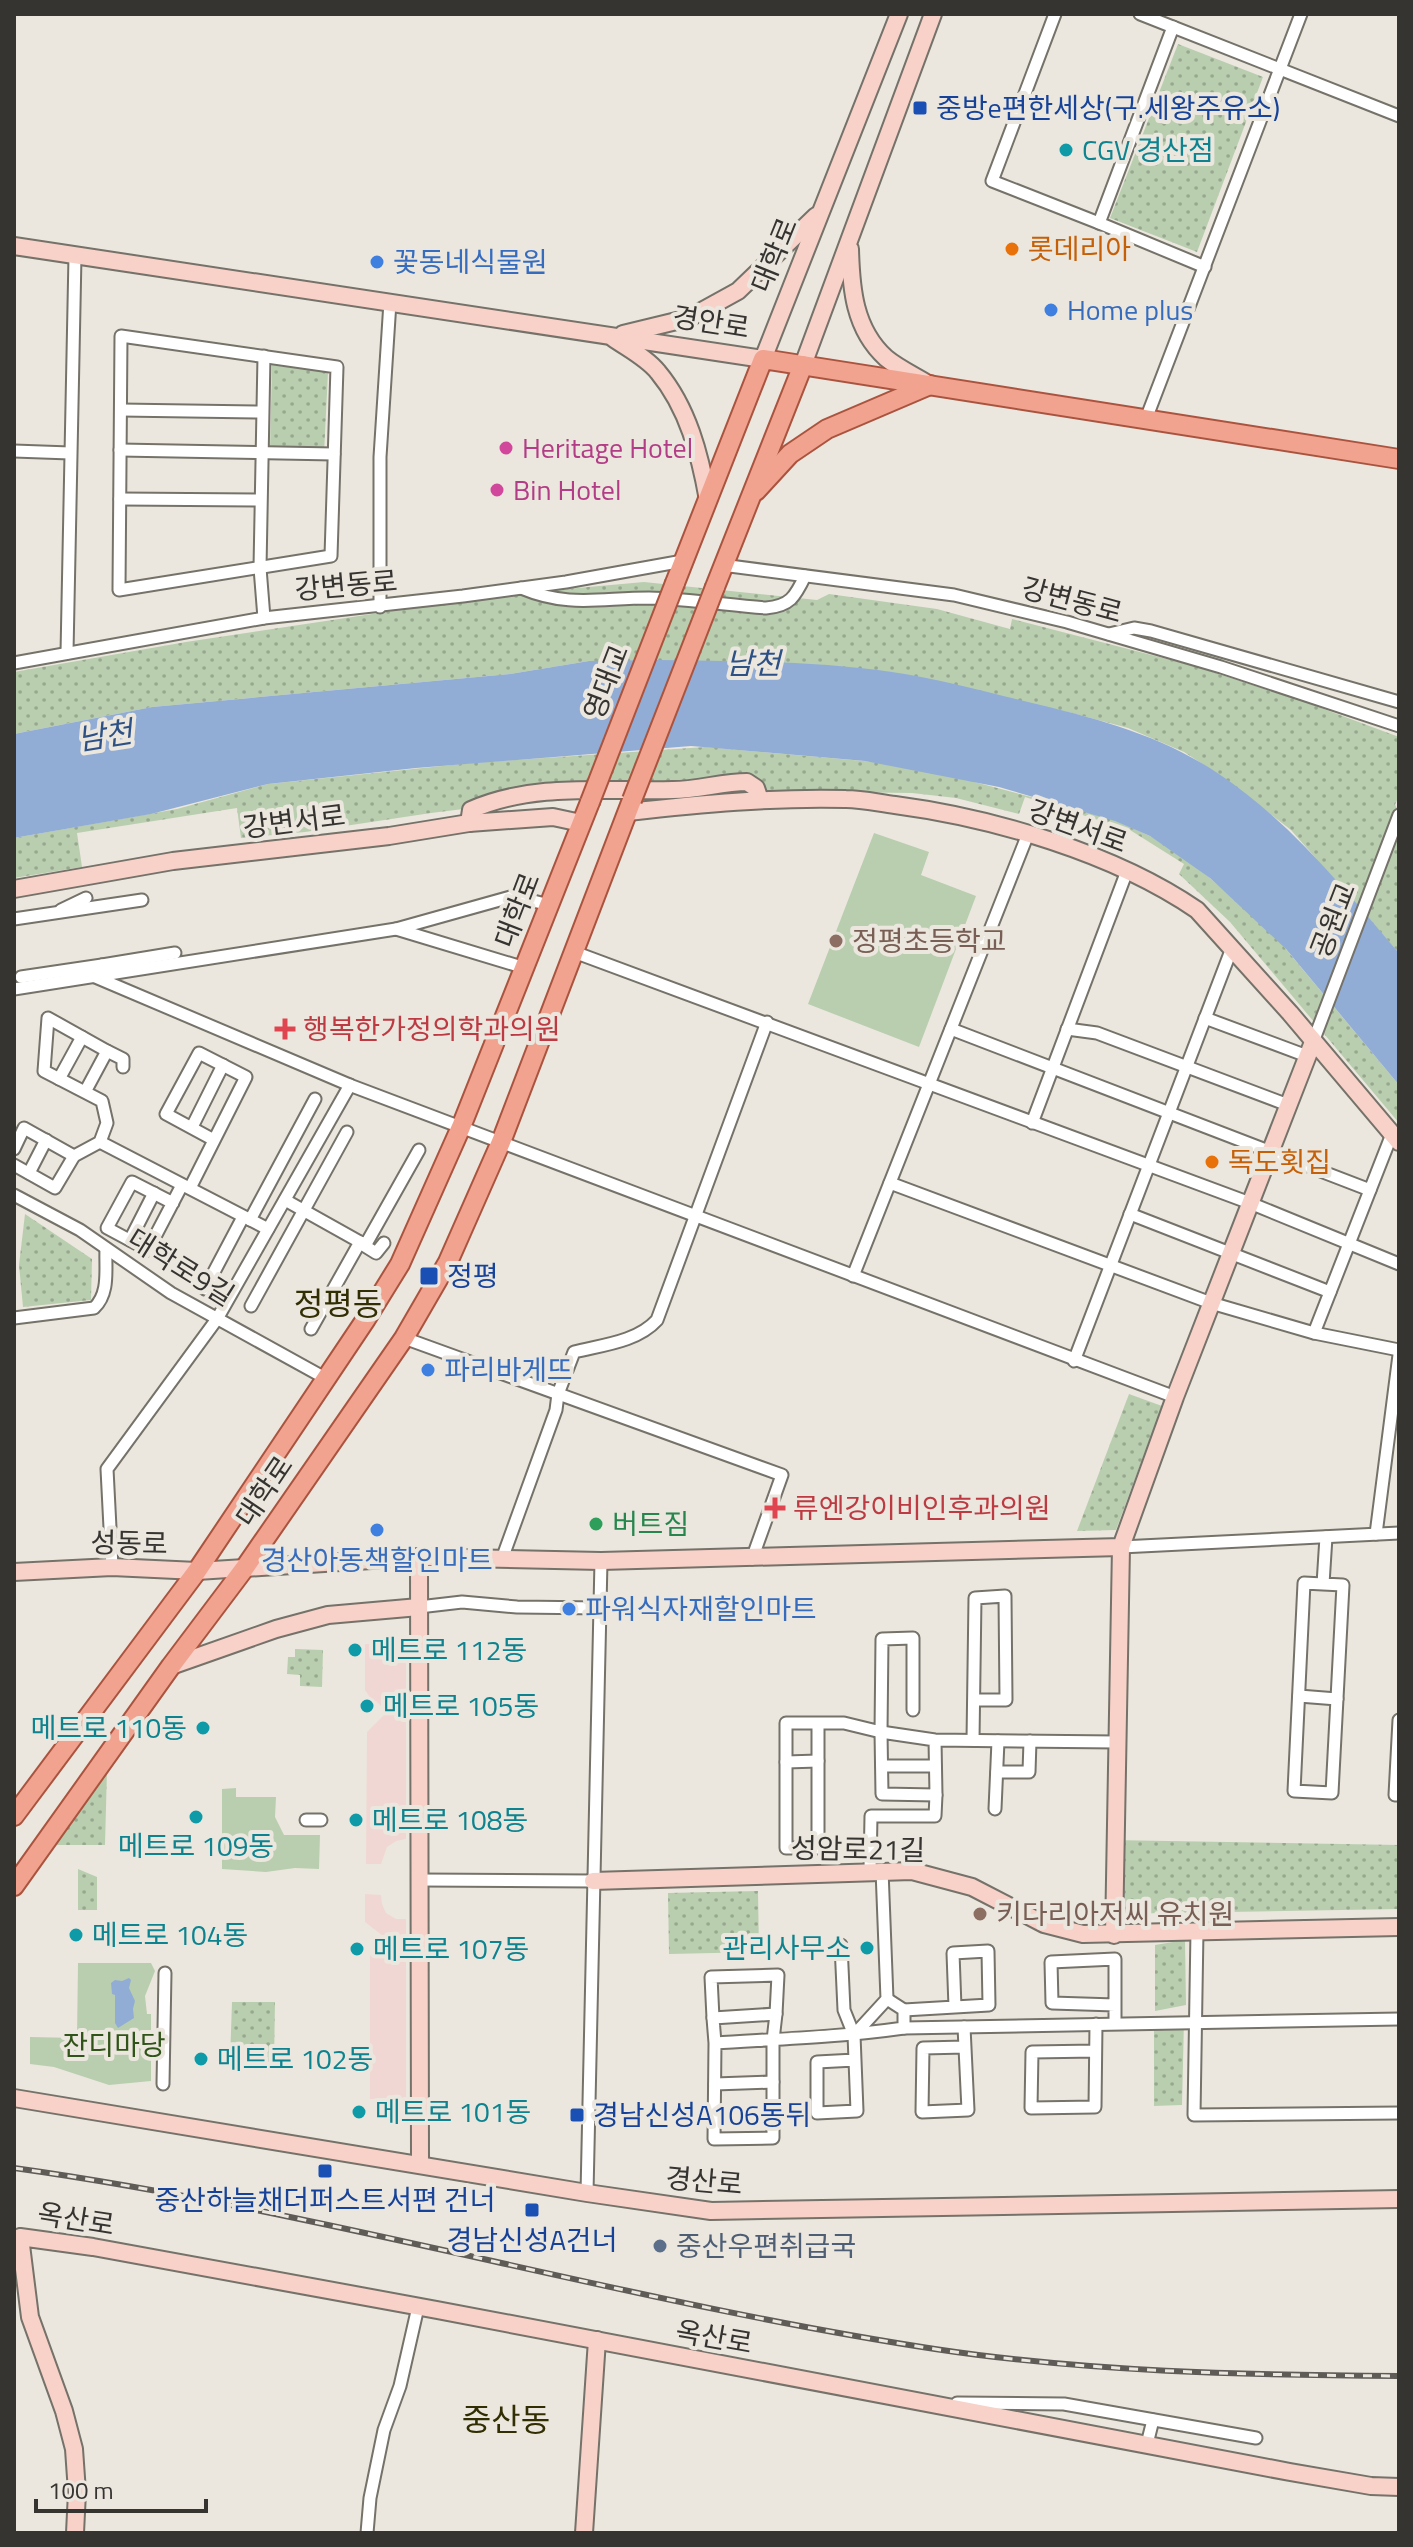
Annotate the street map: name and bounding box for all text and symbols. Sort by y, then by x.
place label: 중방e편한세상(구.세왕주유소) [936,86,1280,129]
marker: 중방e편한세상(구.세왕주유소) [911,99,929,117]
place label: CGV 경산점 [1082,128,1214,171]
marker: CGV 경산점 [1057,141,1075,159]
street label: 대학로 [739,211,808,299]
place label: 롯데리아 [1028,227,1131,270]
place label: 꽃동네식물원 [393,240,548,283]
marker: 롯데리아 [1003,240,1021,258]
marker: 꽃동네식물원 [368,253,386,271]
place label: Home plus [1067,288,1193,331]
street label: 경안로 [670,294,753,349]
marker: Home plus [1042,301,1060,319]
place label: Heritage Hotel [522,426,693,469]
marker: Heritage Hotel [497,439,515,457]
place label: Bin Hotel [513,468,621,511]
marker: Bin Hotel [488,481,506,499]
street label: 강변동로 [293,559,399,610]
street label: 강변동로 [1017,565,1127,634]
street label: 영대교 [572,638,639,726]
water label: 남천 [725,640,784,686]
water label: 남천 [74,707,139,762]
street label: 강변서로 [1022,788,1134,863]
street label: 강변서로 [240,793,348,848]
street label: 대학로 [483,866,550,954]
street label: 공원교 [1299,876,1366,964]
place label: 정평초등학교 [852,919,1007,962]
marker: 정평초등학교 [827,932,845,950]
place label: 행복한가정의학과의원 [303,1007,561,1050]
marker: 행복한가정의학과의원 [274,1018,296,1040]
place label: 독도횟집 [1228,1140,1331,1183]
marker: 독도횟집 [1203,1153,1221,1171]
street label: 대학로9길 [120,1217,243,1316]
place label: 정평 [447,1254,499,1297]
marker: 정평 [418,1265,440,1287]
district label: 정평동 [294,1279,382,1327]
place label: 파리바게뜨 [444,1348,573,1391]
marker: 파리바게뜨 [419,1361,437,1379]
street label: 대학로 [224,1447,303,1535]
place label: 류엔강이비인후과의원 [793,1486,1051,1529]
marker: 류엔강이비인후과의원 [764,1497,786,1519]
place label: 버트짐 [612,1502,689,1545]
marker: 버트짐 [587,1515,605,1533]
street label: 성동로 [90,1520,168,1565]
marker: 경산아동책할인마트 [368,1521,386,1539]
place label: 경산아동책할인마트 [261,1538,493,1581]
place label: 파워식자재할인마트 [585,1587,817,1630]
marker: 파워식자재할인마트 [560,1600,578,1618]
place label: 메트로 112동 [371,1628,527,1671]
marker: 메트로 112동 [346,1641,364,1659]
place label: 메트로 105동 [383,1684,539,1727]
marker: 메트로 105동 [358,1697,376,1715]
place label: 메트로 110동 [31,1706,187,1749]
marker: 메트로 110동 [194,1719,212,1737]
place label: 메트로 108동 [372,1798,528,1841]
marker: 메트로 109동 [187,1808,205,1826]
marker: 메트로 108동 [347,1811,365,1829]
place label: 메트로 109동 [118,1824,274,1867]
street label: 성암로21길 [790,1826,926,1871]
place label: 키다리아저씨 유치원 [996,1892,1234,1935]
marker: 키다리아저씨 유치원 [971,1905,989,1923]
place label: 메트로 104동 [92,1913,248,1956]
marker: 메트로 104동 [67,1926,85,1944]
place label: 관리사무소 [722,1926,851,1969]
place label: 메트로 107동 [373,1927,529,1970]
marker: 관리사무소 [858,1939,876,1957]
marker: 메트로 107동 [348,1940,366,1958]
park label: 잔디마당 [62,2023,166,2066]
place label: 메트로 102동 [217,2037,373,2080]
marker: 메트로 102동 [192,2050,210,2068]
place label: 메트로 101동 [375,2090,531,2133]
place label: 경남신성A106동뒤 [593,2093,811,2136]
marker: 메트로 101동 [350,2103,368,2121]
marker: 경남신성A106동뒤 [568,2106,586,2124]
street label: 경산로 [664,2156,744,2205]
marker: 중산하늘채더퍼스트서편 건너 [316,2162,334,2180]
place label: 중산하늘채더퍼스트서편 건너 [154,2178,496,2221]
street label: 옥산로 [35,2191,118,2246]
marker: 경남신성A건너 [523,2201,541,2219]
place label: 경남신성A건너 [446,2218,618,2261]
place label: 중산우편취급국 [676,2224,856,2267]
marker: 중산우편취급국 [651,2237,669,2255]
street label: 옥산로 [672,2309,756,2364]
district label: 중산동 [462,2395,550,2443]
scale bar [36,2463,206,2513]
text: 100 m [48,2472,114,2508]

